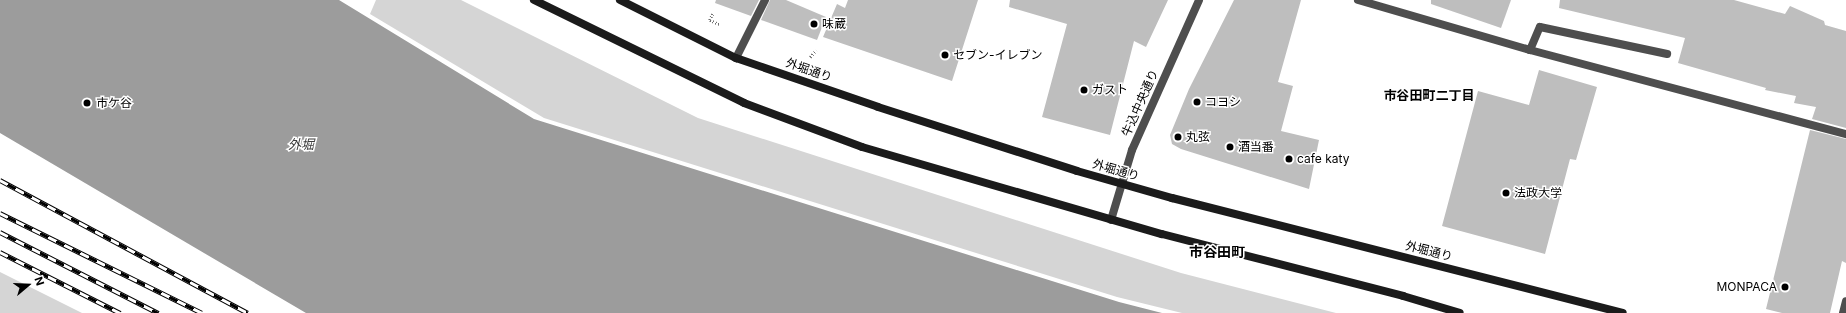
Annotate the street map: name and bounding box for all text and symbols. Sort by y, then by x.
place label: 味蔵 [822,17,846,31]
marker: 味蔵 [809,19,819,29]
place label: セブン-イレブン [953,48,1043,62]
marker: セブン-イレブン [940,50,950,60]
street label: 外堀通り [784,55,834,85]
street label: 牛込中央通り [1119,67,1161,139]
place label: ガスト [1092,83,1128,97]
marker: ガスト [1079,85,1089,95]
district label: 市谷田町二丁目 [1384,87,1474,103]
place label: コヨシ [1205,95,1241,109]
place label: 市ケ谷 [96,96,132,110]
marker: 市ケ谷 [81,97,93,109]
marker: コヨシ [1192,97,1202,107]
place label: 丸弦 [1186,130,1210,144]
marker: 丸弦 [1173,132,1183,142]
water label: 外堀 [288,136,314,152]
place label: 酒当番 [1238,140,1274,154]
marker: 酒当番 [1225,142,1235,152]
place label: cafe katy [1297,152,1349,166]
marker: cafe katy [1284,154,1294,164]
street label: 外堀通り [1091,156,1141,184]
place label: 法政大学 [1514,186,1562,200]
marker: 法政大学 [1501,188,1511,198]
street label: 外堀通り [1404,238,1454,264]
district label: 市谷田町 [1189,244,1245,260]
north arrow [8,265,48,305]
text: N [31,275,47,287]
place label: MONPACA [1716,280,1777,294]
marker: MONPACA [1780,282,1790,292]

